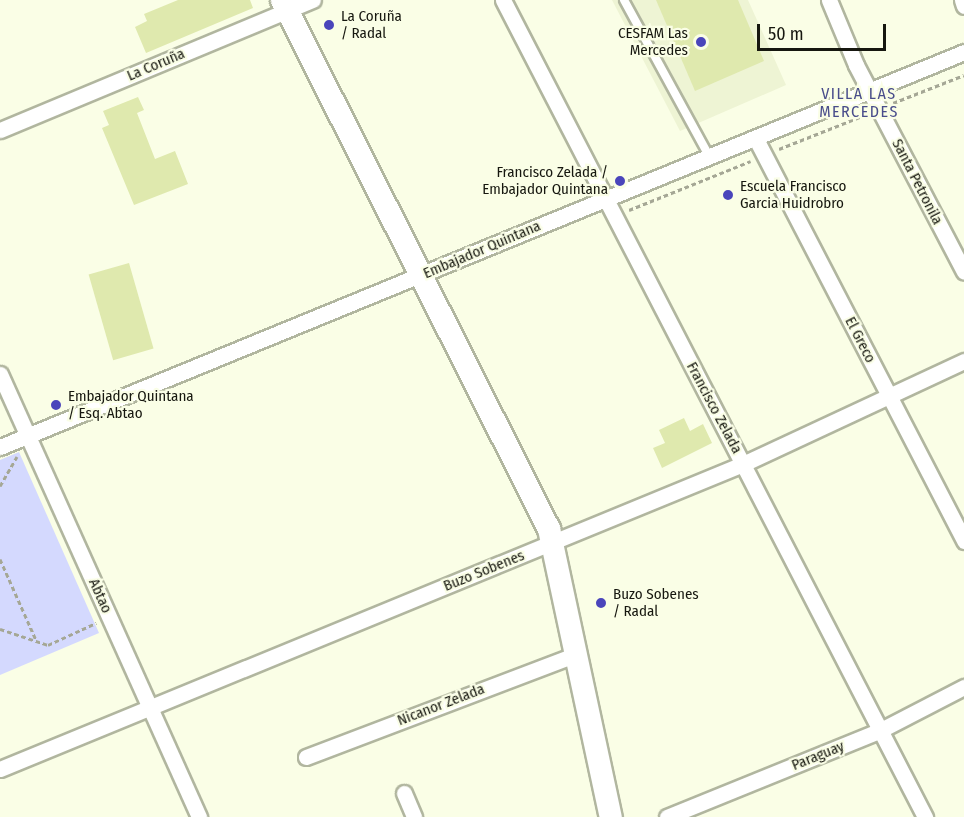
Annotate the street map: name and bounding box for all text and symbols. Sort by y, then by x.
place label: La Coruña / Radal [341,7,402,42]
scale bar [760,12,889,50]
marker: La Coruña / Radal [322,18,336,32]
text: 50 m [768,23,804,45]
place label: CESFAM Las Mercedes [618,24,688,59]
marker: CESFAM Las Mercedes [692,33,710,51]
street label: La Coruña [124,45,188,85]
district label: VILLA LAS MERCEDES [819,84,899,122]
street label: Santa Petronila [888,136,946,228]
place label: Francisco Zelada / Embajador Quintana [482,163,608,198]
marker: Francisco Zelada / Embajador Quintana [613,174,627,188]
place label: Escuela Francisco Garcia Huidrobro [740,177,846,212]
marker: Escuela Francisco Garcia Huidrobro [721,188,735,202]
street label: Embajador Quintana [421,217,543,283]
street label: El Greco [841,314,879,366]
street label: Francisco Zelada [682,359,746,457]
place label: Embajador Quintana / Esq. Abtao [68,387,194,422]
marker: Embajador Quintana / Esq. Abtao [49,398,63,412]
street label: Buzo Sobenes [441,547,527,595]
street label: Abtao [84,576,116,616]
place label: Buzo Sobenes / Radal [613,585,699,620]
marker: Buzo Sobenes / Radal [594,596,608,610]
street label: Nicanor Zelada [395,680,487,730]
street label: Paraguay [789,737,847,775]

